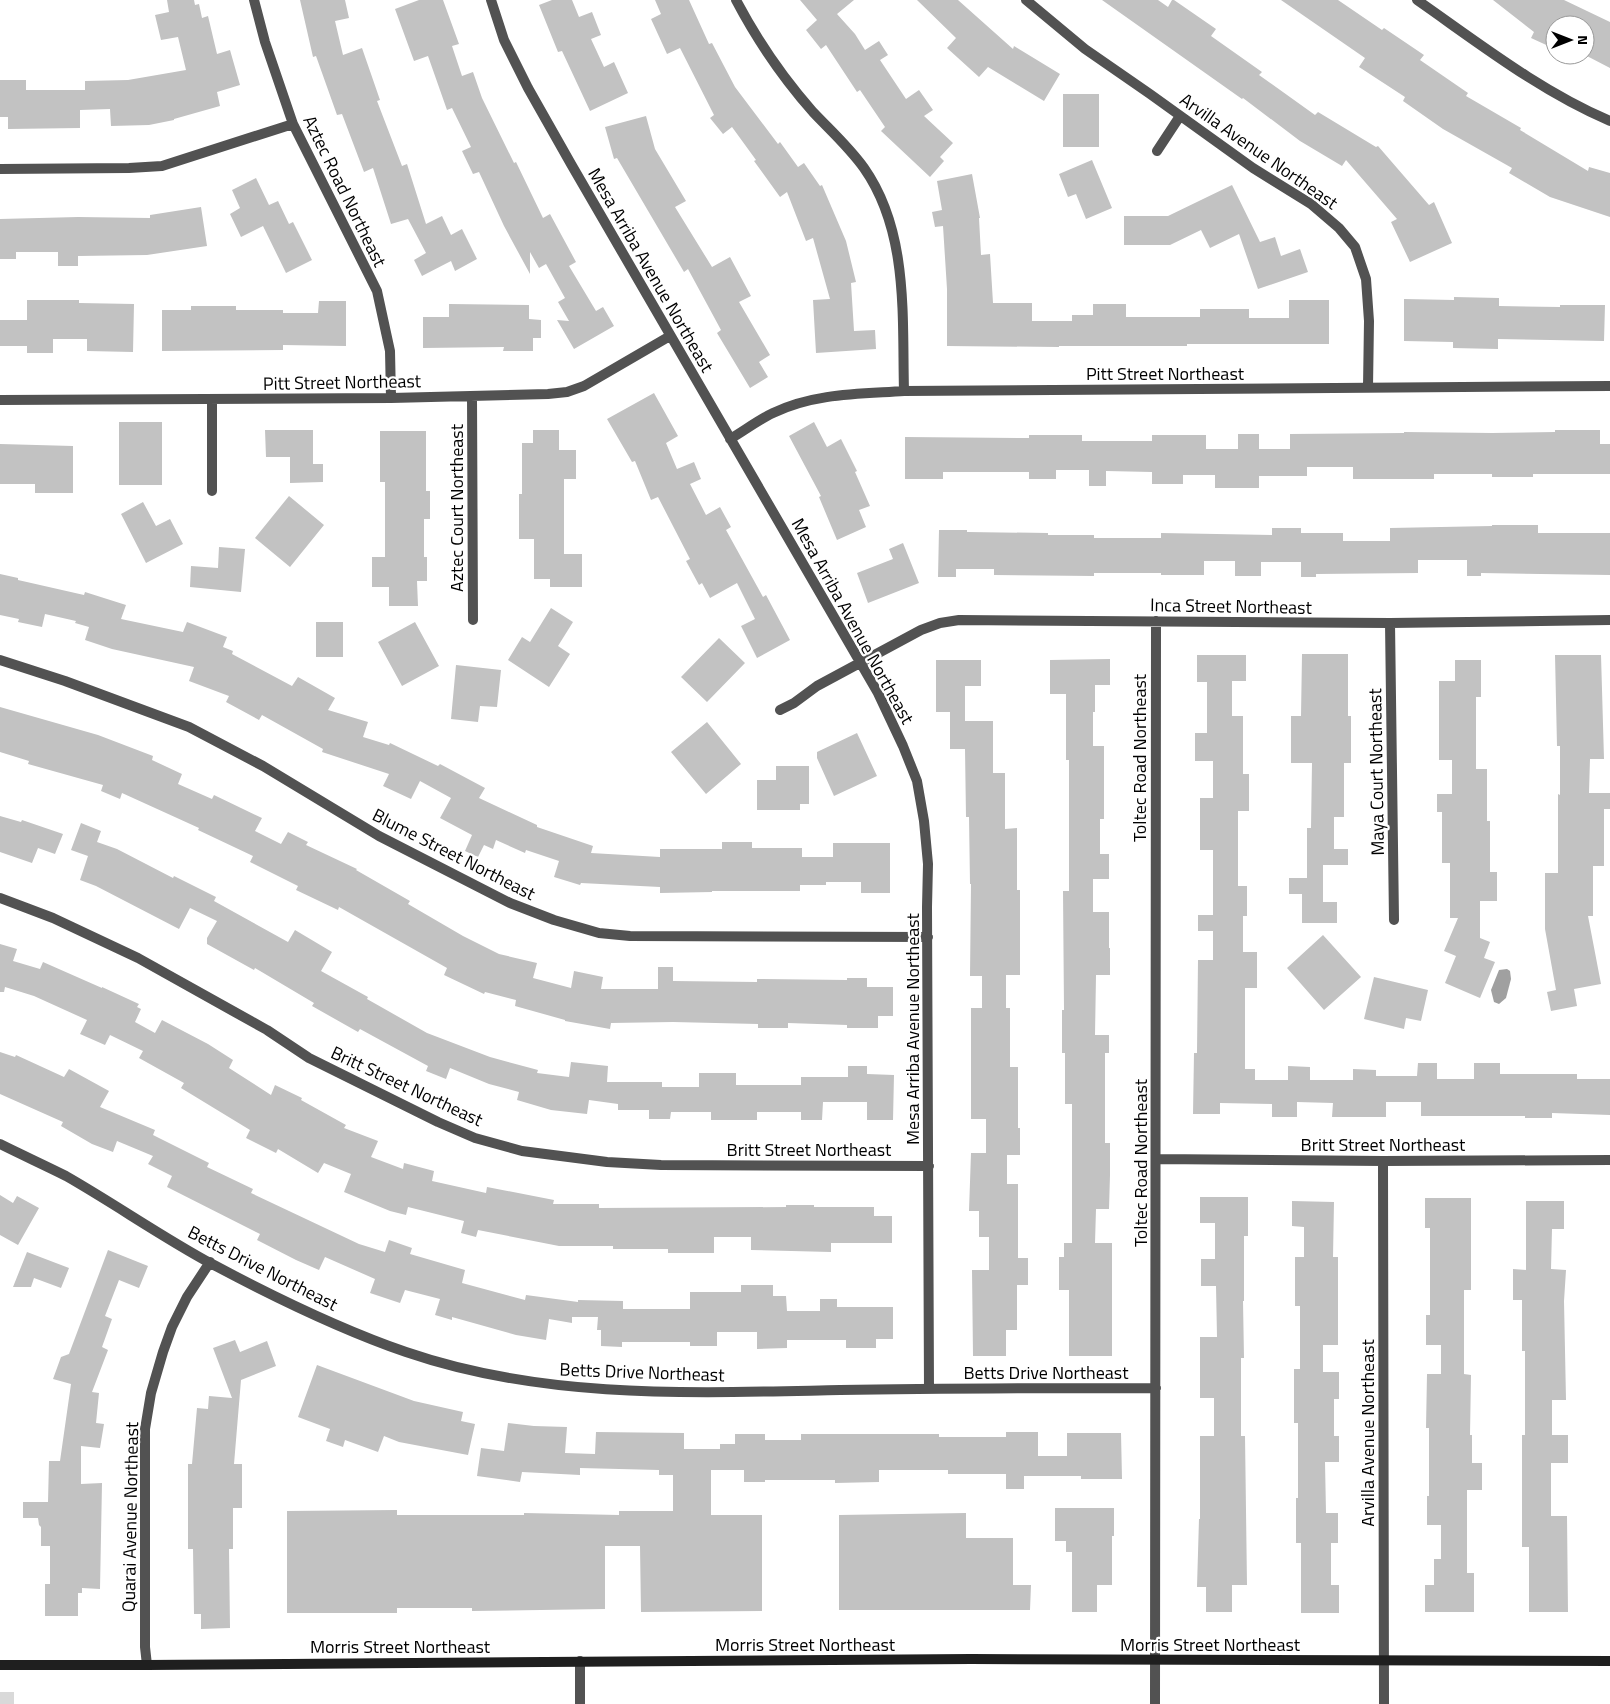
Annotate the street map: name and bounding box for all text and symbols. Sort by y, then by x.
north arrow [1545,15,1595,65]
text: N [1573,35,1594,45]
street label: Arvilla Avenue Northeast [1174,86,1344,216]
street label: Aztec Road Northeast [297,111,394,272]
street label: Mesa Arriba Avenue Northeast [581,163,721,378]
street label: Pitt Street Northeast [1086,360,1245,387]
street label: Pitt Street Northeast [263,367,422,397]
street label: Aztec Court Northeast [443,423,470,592]
street label: Mesa Arriba Avenue Northeast [785,513,921,730]
street label: Inca Street Northeast [1150,591,1313,621]
street label: Toltec Road Northeast [1126,673,1153,842]
street label: Maya Court Northeast [1361,687,1391,856]
street label: Blume Street Northeast [368,801,541,907]
street label: Mesa Arriba Avenue Northeast [899,912,926,1145]
street label: Britt Street Northeast [327,1039,488,1133]
street label: Toltec Road Northeast [1127,1078,1154,1247]
street label: Britt Street Northeast [1301,1131,1466,1158]
street label: Britt Street Northeast [727,1136,892,1163]
street label: Betts Drive Northeast [183,1219,343,1318]
street label: Arvilla Avenue Northeast [1354,1338,1381,1527]
street label: Betts Drive Northeast [559,1356,726,1388]
street label: Betts Drive Northeast [963,1359,1129,1386]
street label: Quarai Avenue Northeast [115,1421,145,1612]
street label: Morris Street Northeast [715,1631,896,1658]
street label: Morris Street Northeast [1120,1631,1301,1658]
street label: Morris Street Northeast [310,1633,491,1660]

